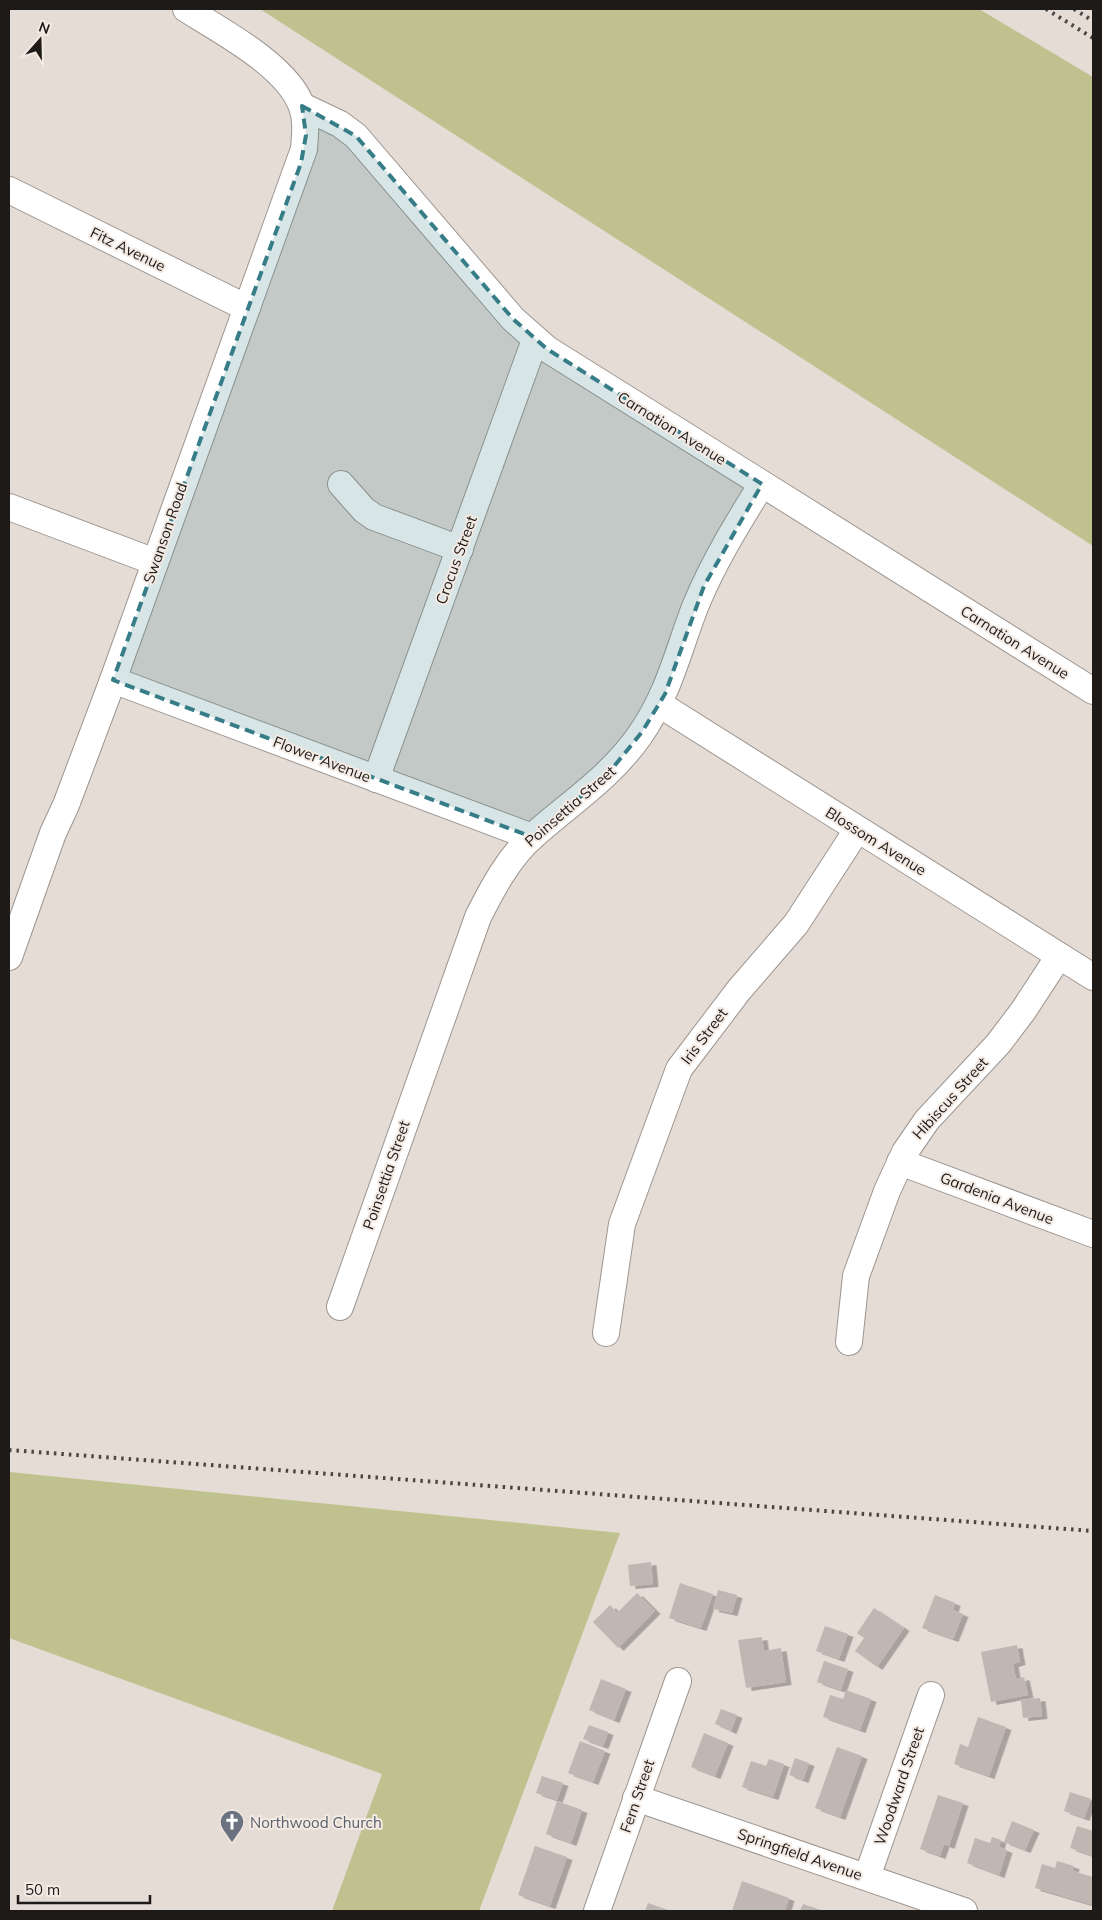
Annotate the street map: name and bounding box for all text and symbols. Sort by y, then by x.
north arrow [15,15,65,65]
text: N [36,18,52,38]
street label: Fitz Avenue [87,223,169,275]
street label: Carnation Avenue [614,387,730,469]
street label: Swanson Road [139,480,191,586]
street label: Crocus Street [431,513,481,607]
street label: Carnation Avenue [957,601,1073,683]
street label: Flower Avenue [270,732,374,786]
street label: Poinsettia Street [521,761,619,851]
street label: Blossom Avenue [822,802,930,880]
street label: Iris Street [677,1004,731,1068]
street label: Hibiscus Street [908,1053,992,1143]
street label: Poinsettia Street [358,1118,414,1232]
street label: Gardenia Avenue [938,1168,1056,1228]
street label: Woodward Street [870,1724,928,1848]
street label: Fern Street [616,1757,658,1835]
church icon: Northwood Church [219,1809,245,1843]
place label: Northwood Church [250,1813,382,1832]
street label: Springfield Avenue [735,1824,865,1884]
scale bar [18,1872,150,1904]
text: 50 m [25,1880,60,1899]

